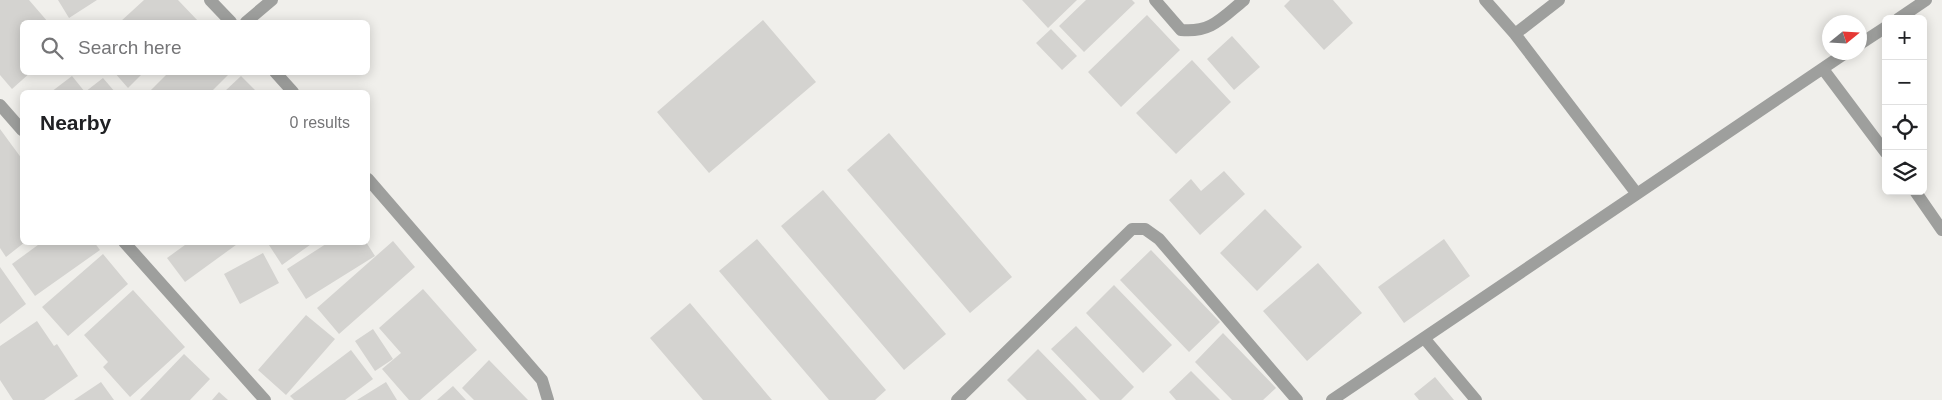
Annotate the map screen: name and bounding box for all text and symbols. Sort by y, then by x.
north arrow [1822,15,1867,60]
map controls [1882,15,1927,195]
button: + [1882,15,1927,60]
search box [20,20,370,75]
icon: search [38,34,66,62]
text: Search here [78,37,182,58]
button: − [1882,60,1927,105]
button: locate [1882,105,1927,150]
text: Nearby [40,111,111,134]
text: 0 results [290,114,350,131]
button: layers [1882,150,1927,195]

